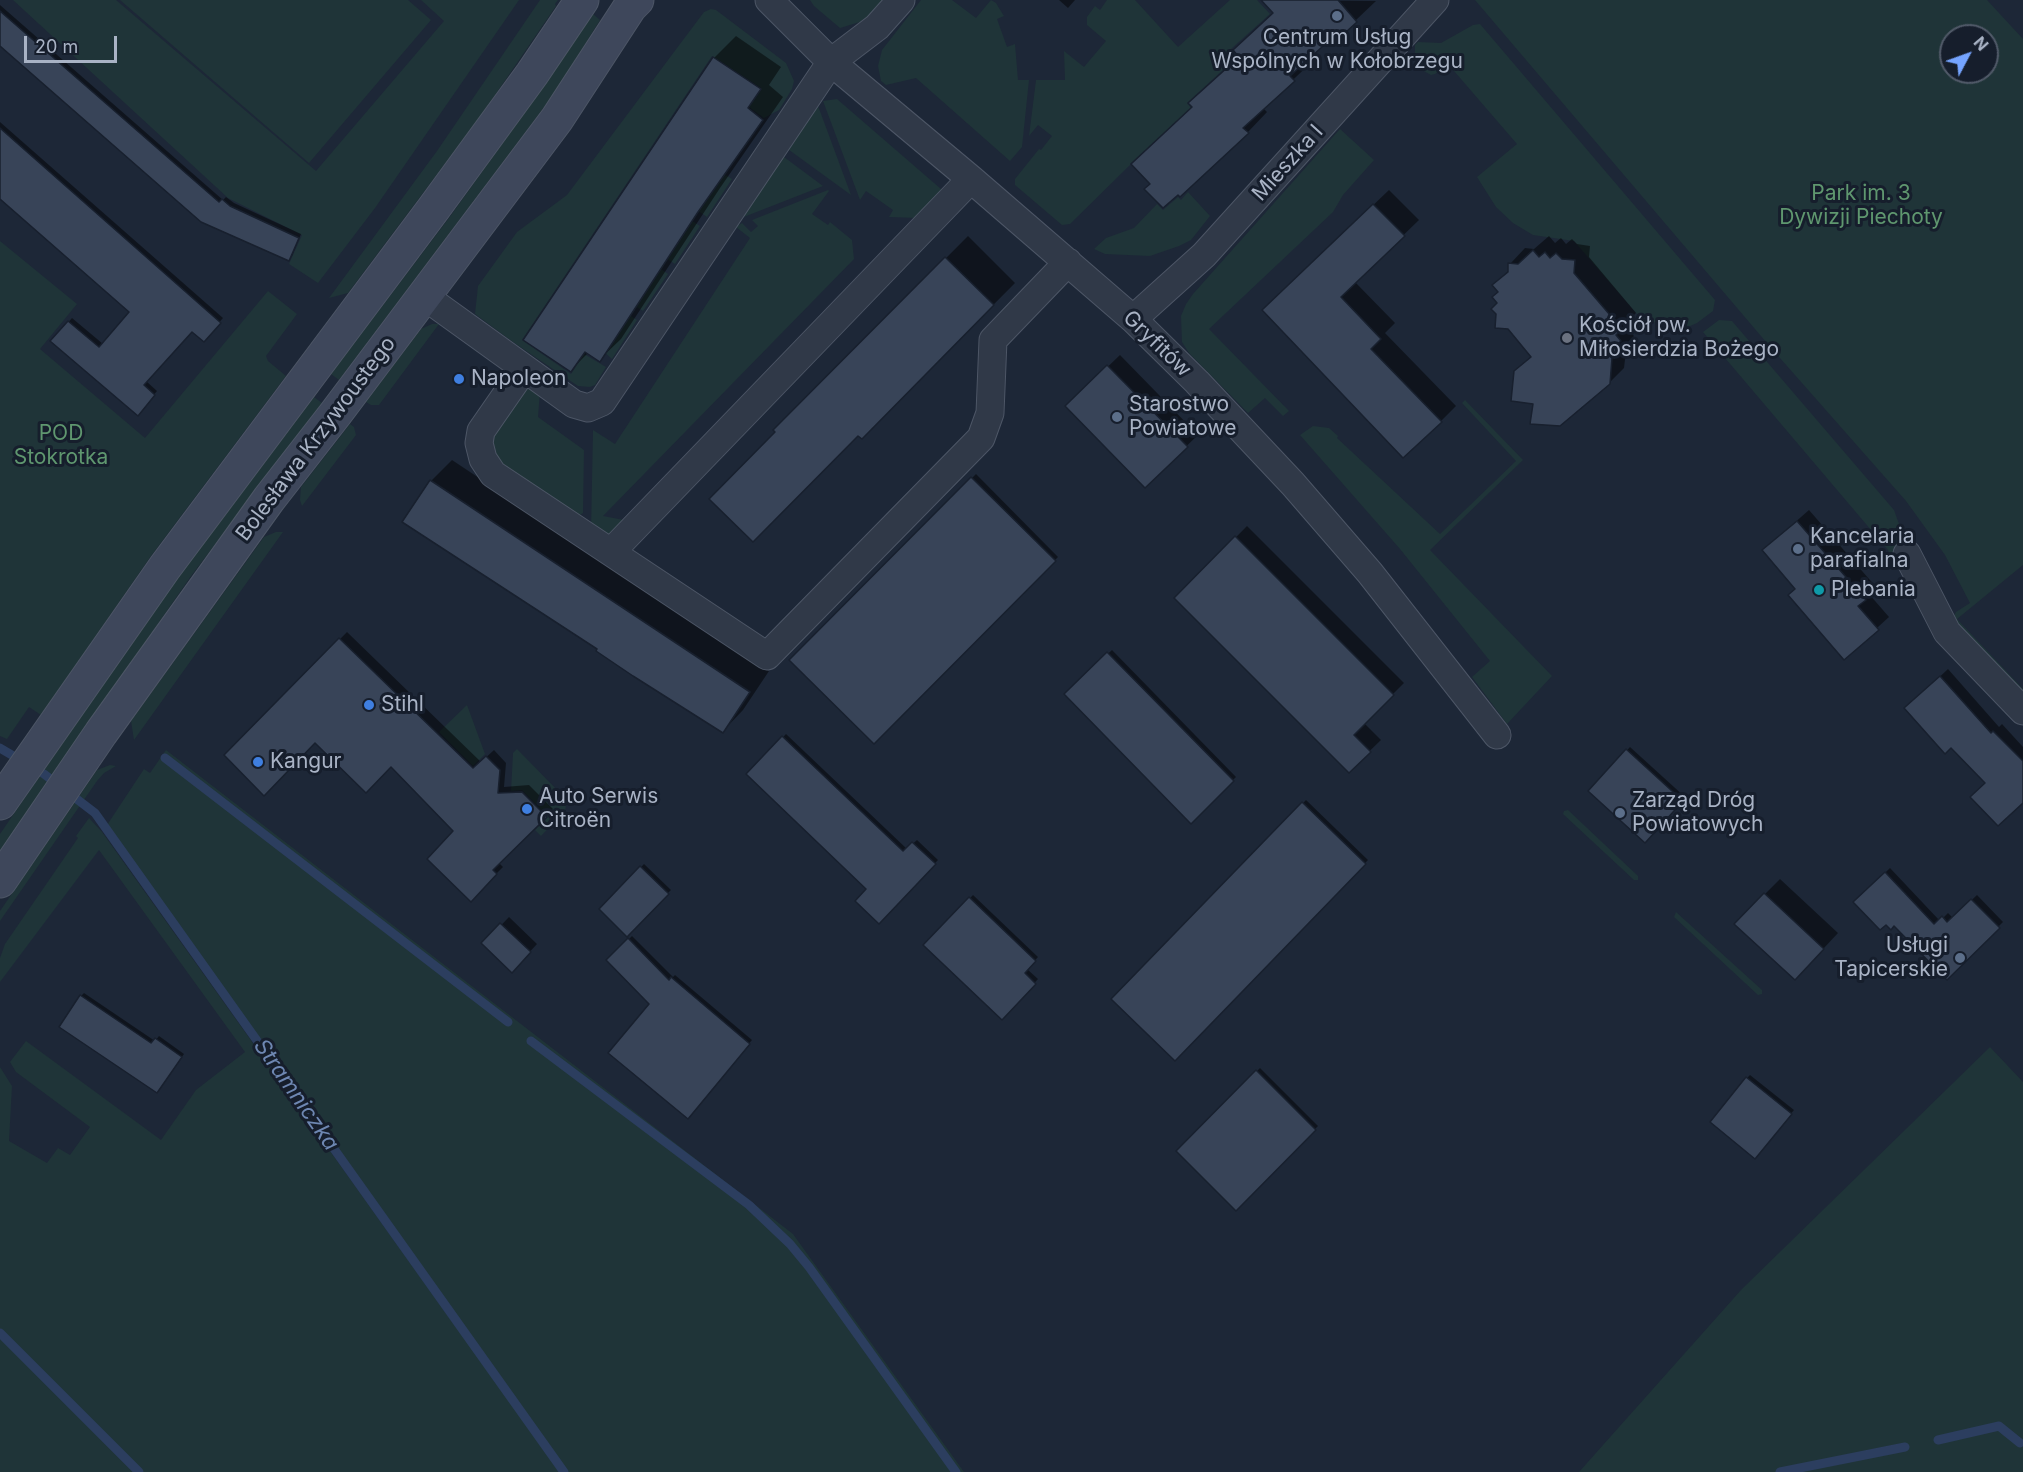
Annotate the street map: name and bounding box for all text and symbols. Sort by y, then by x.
marker: Centrum Usług Wspólnych w Kołobrzegu [1330,9,1344,23]
scale bar [27,24,120,62]
north arrow [1939,24,1999,84]
place label: Centrum Usług Wspólnych w Kołobrzegu [1211,25,1463,75]
text: N [1970,32,1993,55]
text: 20 m [35,36,78,57]
street label: Mieszka I [1247,120,1329,206]
park label: Park im. 3 Dywizji Piechoty [1779,181,1943,231]
street label: Gryfitów [1118,305,1196,383]
place label: Kościół pw. Miłosierdzia Bożego [1579,313,1779,363]
marker: Kościół pw. Miłosierdzia Bożego [1560,331,1574,345]
street label: Bolesława Krzywoustego [231,332,401,546]
place label: Napoleon [471,366,566,392]
marker: Napoleon [452,372,466,386]
place label: Starostwo Powiatowe [1129,392,1237,442]
marker: Starostwo Powiatowe [1110,410,1124,424]
park label: POD Stokrotka [14,421,108,471]
place label: Kancelaria parafialna [1810,524,1915,574]
marker: Kancelaria parafialna [1791,542,1805,556]
place label: Plebania [1831,577,1916,603]
marker: Plebania [1812,583,1826,597]
place label: Stihl [381,692,424,718]
marker: Stihl [362,698,376,712]
place label: Kangur [270,749,342,775]
marker: Kangur [251,755,265,769]
place label: Auto Serwis Citroën [539,784,658,834]
place label: Zarząd Dróg Powiatowych [1632,788,1763,838]
marker: Auto Serwis Citroën [520,802,534,816]
marker: Zarząd Dróg Powiatowych [1613,806,1627,820]
place label: Usługi Tapicerskie [1834,933,1948,983]
marker: Usługi Tapicerskie [1953,951,1967,965]
water label: Stramniczka [248,1034,344,1156]

